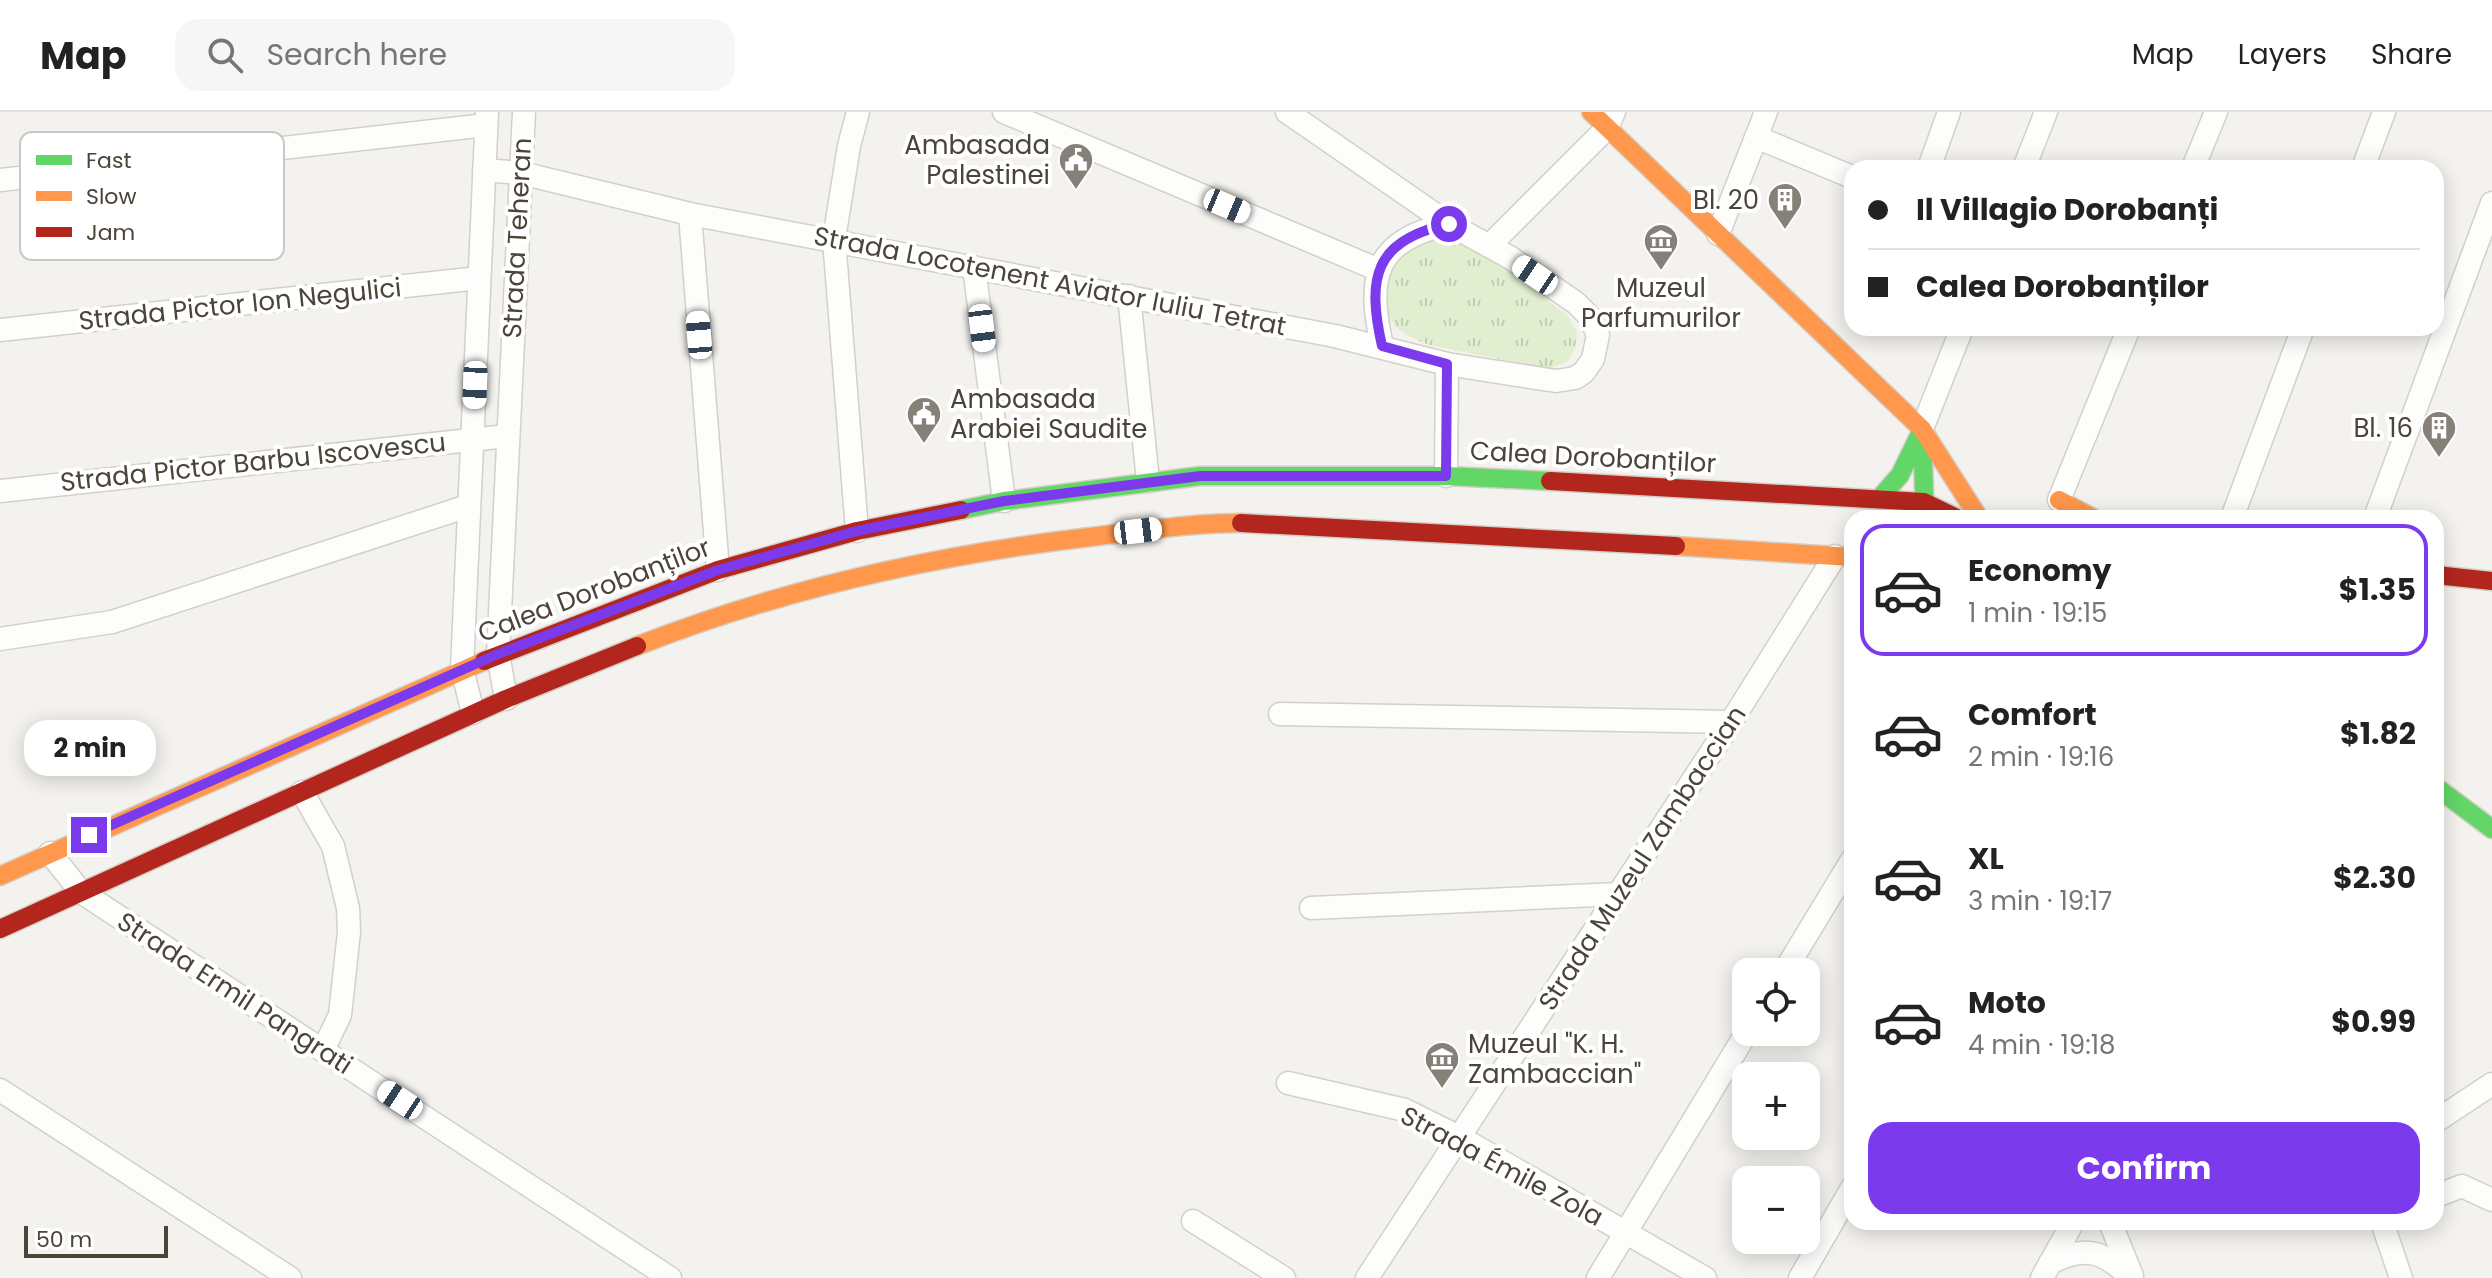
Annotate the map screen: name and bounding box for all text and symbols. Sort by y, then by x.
search box [175,19,735,91]
text: Map [40,29,127,82]
icon: search [203,33,247,77]
text: Search here [267,33,447,76]
text: Map [2132,35,2194,74]
text: Layers [2238,35,2327,74]
text: Share [2371,35,2452,74]
place label: Ambasada Palestinei [904,127,1050,193]
legend [20,132,284,260]
street label: Strada Teheran [494,137,540,339]
public building icon: Ambasada Palestinei [1057,141,1095,191]
text: Fast [86,145,131,176]
text: Slow [86,181,136,212]
building icon: Bl. 20 [1766,181,1804,231]
place label: Bl. 20 [1693,182,1759,218]
car [1200,186,1254,226]
text: Il Villagio Dorobanți [1916,188,2218,231]
route start [1431,206,1467,242]
text: Jam [86,217,135,248]
street label: Strada Locotenent Aviator Iuliu Tetrat [811,217,1289,345]
museum icon: Muzeul Parfumurilor [1642,222,1680,272]
car [1508,252,1562,298]
text: Calea Dorobanților [1916,265,2209,308]
street label: Strada Pictor Ion Negulici [77,269,403,339]
place label: Muzeul Parfumurilor [1581,270,1741,336]
car [967,303,997,353]
car [685,310,713,360]
car [462,361,488,409]
place label: Ambasada Arabiei Saudite [950,381,1147,447]
public building icon: Ambasada Arabiei Saudite [905,395,943,445]
building icon: Bl. 16 [2420,409,2458,459]
place label: Bl. 16 [2353,410,2413,446]
street label: Strada Pictor Barbu Iscovescu [58,424,448,500]
street label: Calea Dorobanților [1469,433,1717,481]
car [1113,516,1163,546]
street label: Calea Dorobanților [473,529,715,651]
text: Economy [1968,549,2112,592]
icon: car [1872,554,1944,626]
text: $1.35 [2339,568,2416,611]
text: 1 min · 19:15 [1968,595,2107,631]
text: Comfort [1968,693,2097,736]
icon: car [1872,698,1944,770]
street label: Strada Muzeul Zambaccian [1530,699,1754,1017]
text: $1.82 [2340,712,2416,755]
callout: 2 min [23,719,155,775]
text: 2 min [53,730,127,766]
text: 2 min · 19:16 [1968,739,2114,775]
route end [71,817,107,853]
text: XL [1968,837,2004,880]
icon: car [1872,842,1944,914]
text: $2.30 [2333,856,2416,899]
text: 3 min · 19:17 [1968,883,2112,919]
street label: Strada Ermil Pangrati [110,903,360,1083]
map controls [1732,958,1820,1254]
button: locate [1732,958,1820,1046]
text: Moto [1968,981,2046,1024]
icon: car [1872,986,1944,1058]
text: $0.99 [2331,1000,2416,1043]
place label: Muzeul "K. H. Zambaccian" [1468,1026,1641,1092]
text: 4 min · 19:18 [1968,1027,2115,1063]
museum icon: Muzeul "K. H. Zambaccian" [1423,1040,1461,1090]
button: + [1732,1062,1820,1150]
car [373,1077,427,1123]
street label: Strada Émile Zola [1394,1097,1610,1235]
button: Confirm [1868,1122,2420,1214]
button: − [1732,1166,1820,1254]
scale bar [24,1222,168,1258]
text: 50 m [36,1224,92,1255]

